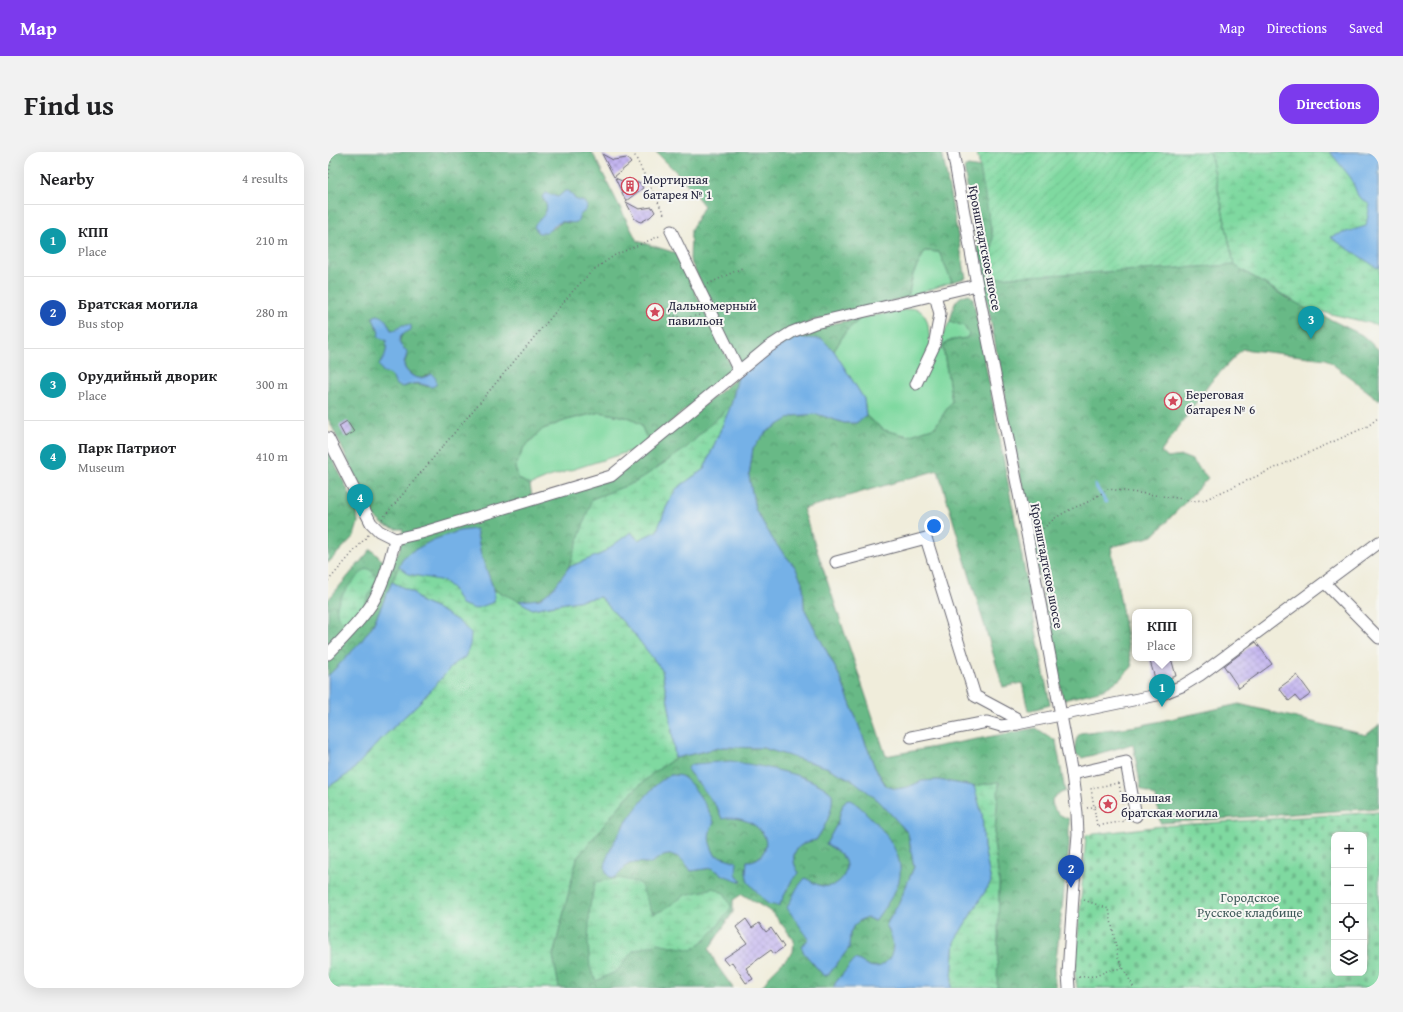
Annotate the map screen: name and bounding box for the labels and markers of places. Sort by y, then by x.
place label: Мортирная батарея № 1 [643,170,712,204]
building icon: Мортирная батарея № 1 [620,176,640,196]
place label: Дальномерный павильон [667,296,757,330]
place icon: Дальномерный павильон [645,302,665,322]
pin: 3 [1298,306,1324,339]
place label: Береговая батарея № 6 [1186,385,1255,419]
place icon: Береговая батарея № 6 [1163,391,1183,411]
pin: 4 [347,484,373,517]
pin: 1 [1149,674,1175,707]
place label: Большая братская могила [1121,788,1219,822]
place icon: Большая братская могила [1098,794,1118,814]
pin: 2 [1058,855,1084,888]

